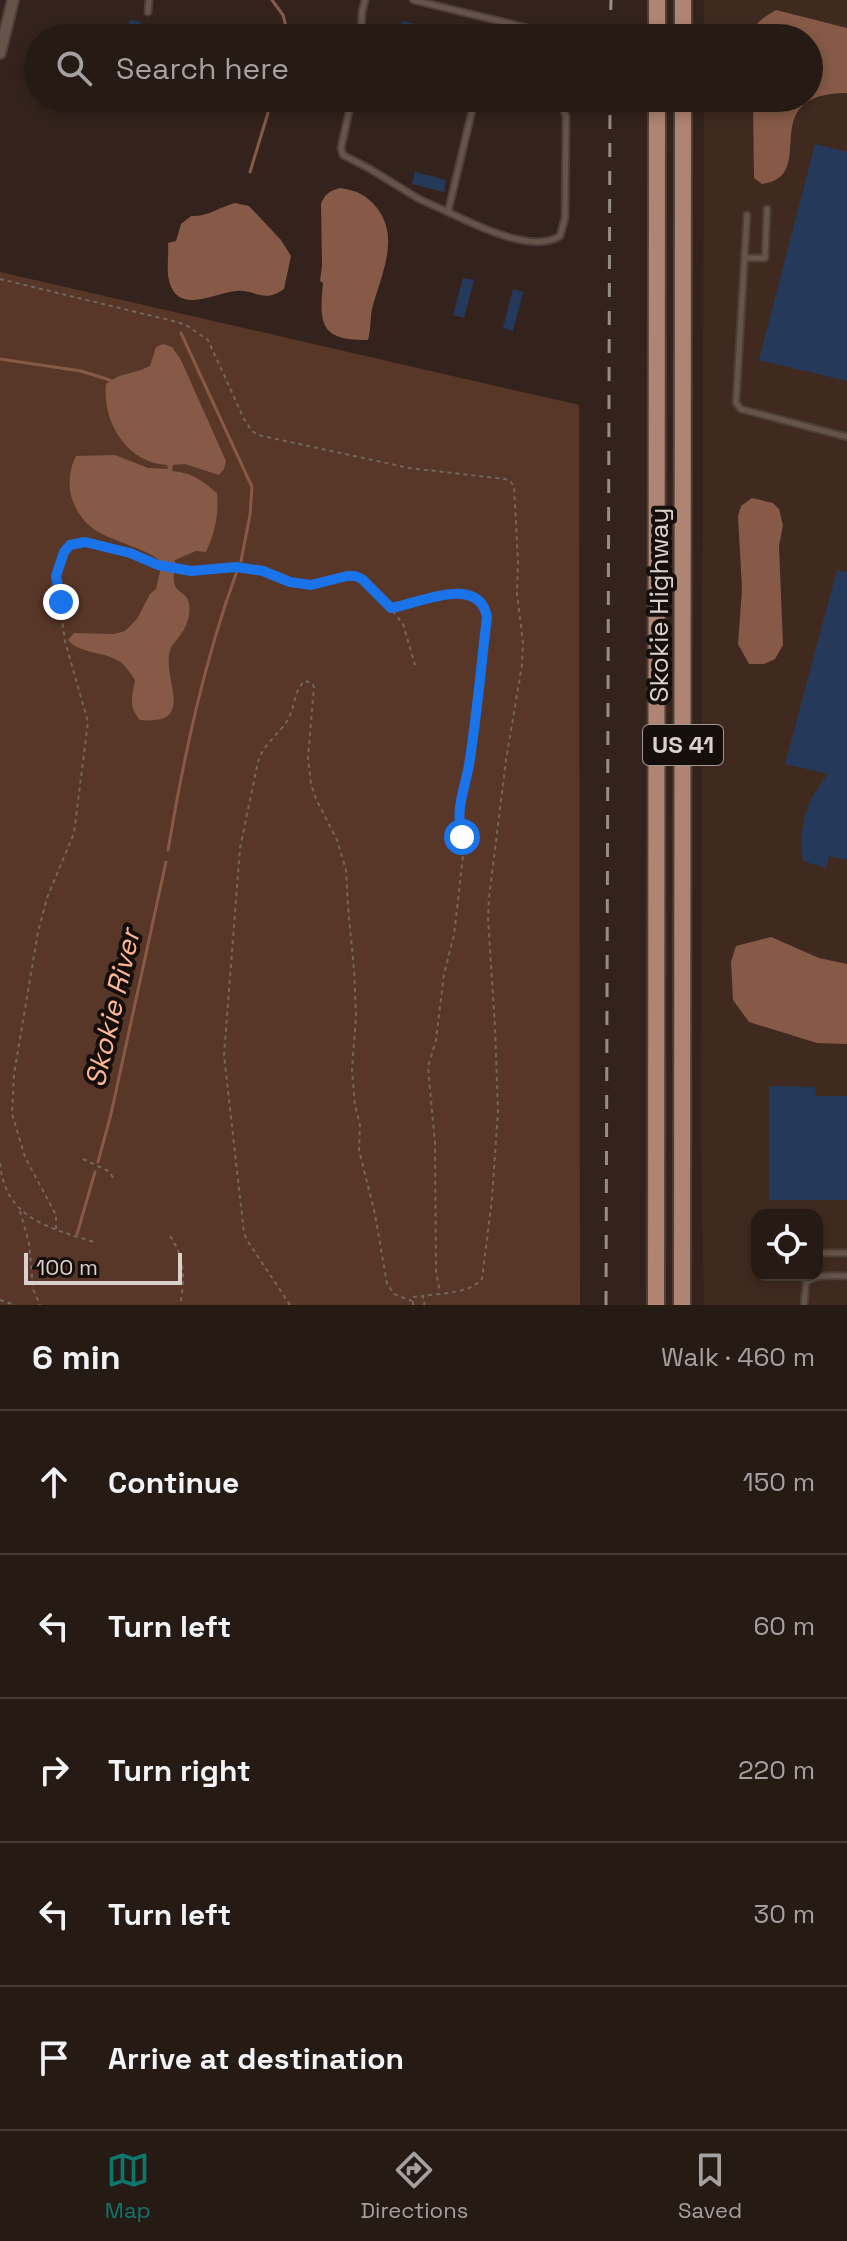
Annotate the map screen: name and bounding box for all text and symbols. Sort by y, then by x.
search box [24,24,823,112]
icon: search [52,46,96,90]
text: Search here [116,49,289,88]
street label: Skokie Highway [642,508,676,702]
route end [43,584,79,620]
road number: US 41 [643,725,723,765]
route start [444,819,480,855]
water label: Skokie River [76,922,148,1090]
map controls [751,1209,823,1281]
button: locate [751,1209,823,1281]
scale bar [24,1249,182,1285]
text: 100 m [36,1253,98,1281]
text: 6 min [32,1336,121,1379]
text: Walk · 460 m [661,1340,815,1374]
icon: ahead [32,1460,76,1504]
text: Continue [108,1463,239,1502]
text: 150 m [743,1465,815,1499]
icon: left [32,1604,76,1648]
text: Turn left [108,1607,231,1646]
text: 60 m [753,1609,815,1643]
icon: right [32,1748,76,1792]
text: Turn right [108,1751,251,1790]
text: 220 m [738,1753,815,1787]
icon: left [32,1892,76,1936]
text: Turn left [108,1895,231,1934]
text: 30 m [754,1897,815,1931]
icon: arrive [32,2036,76,2080]
text: Arrive at destination [108,2039,404,2078]
tab: Map [105,2148,151,2224]
tab: Directions [360,2148,468,2224]
tab: Saved [678,2148,742,2224]

